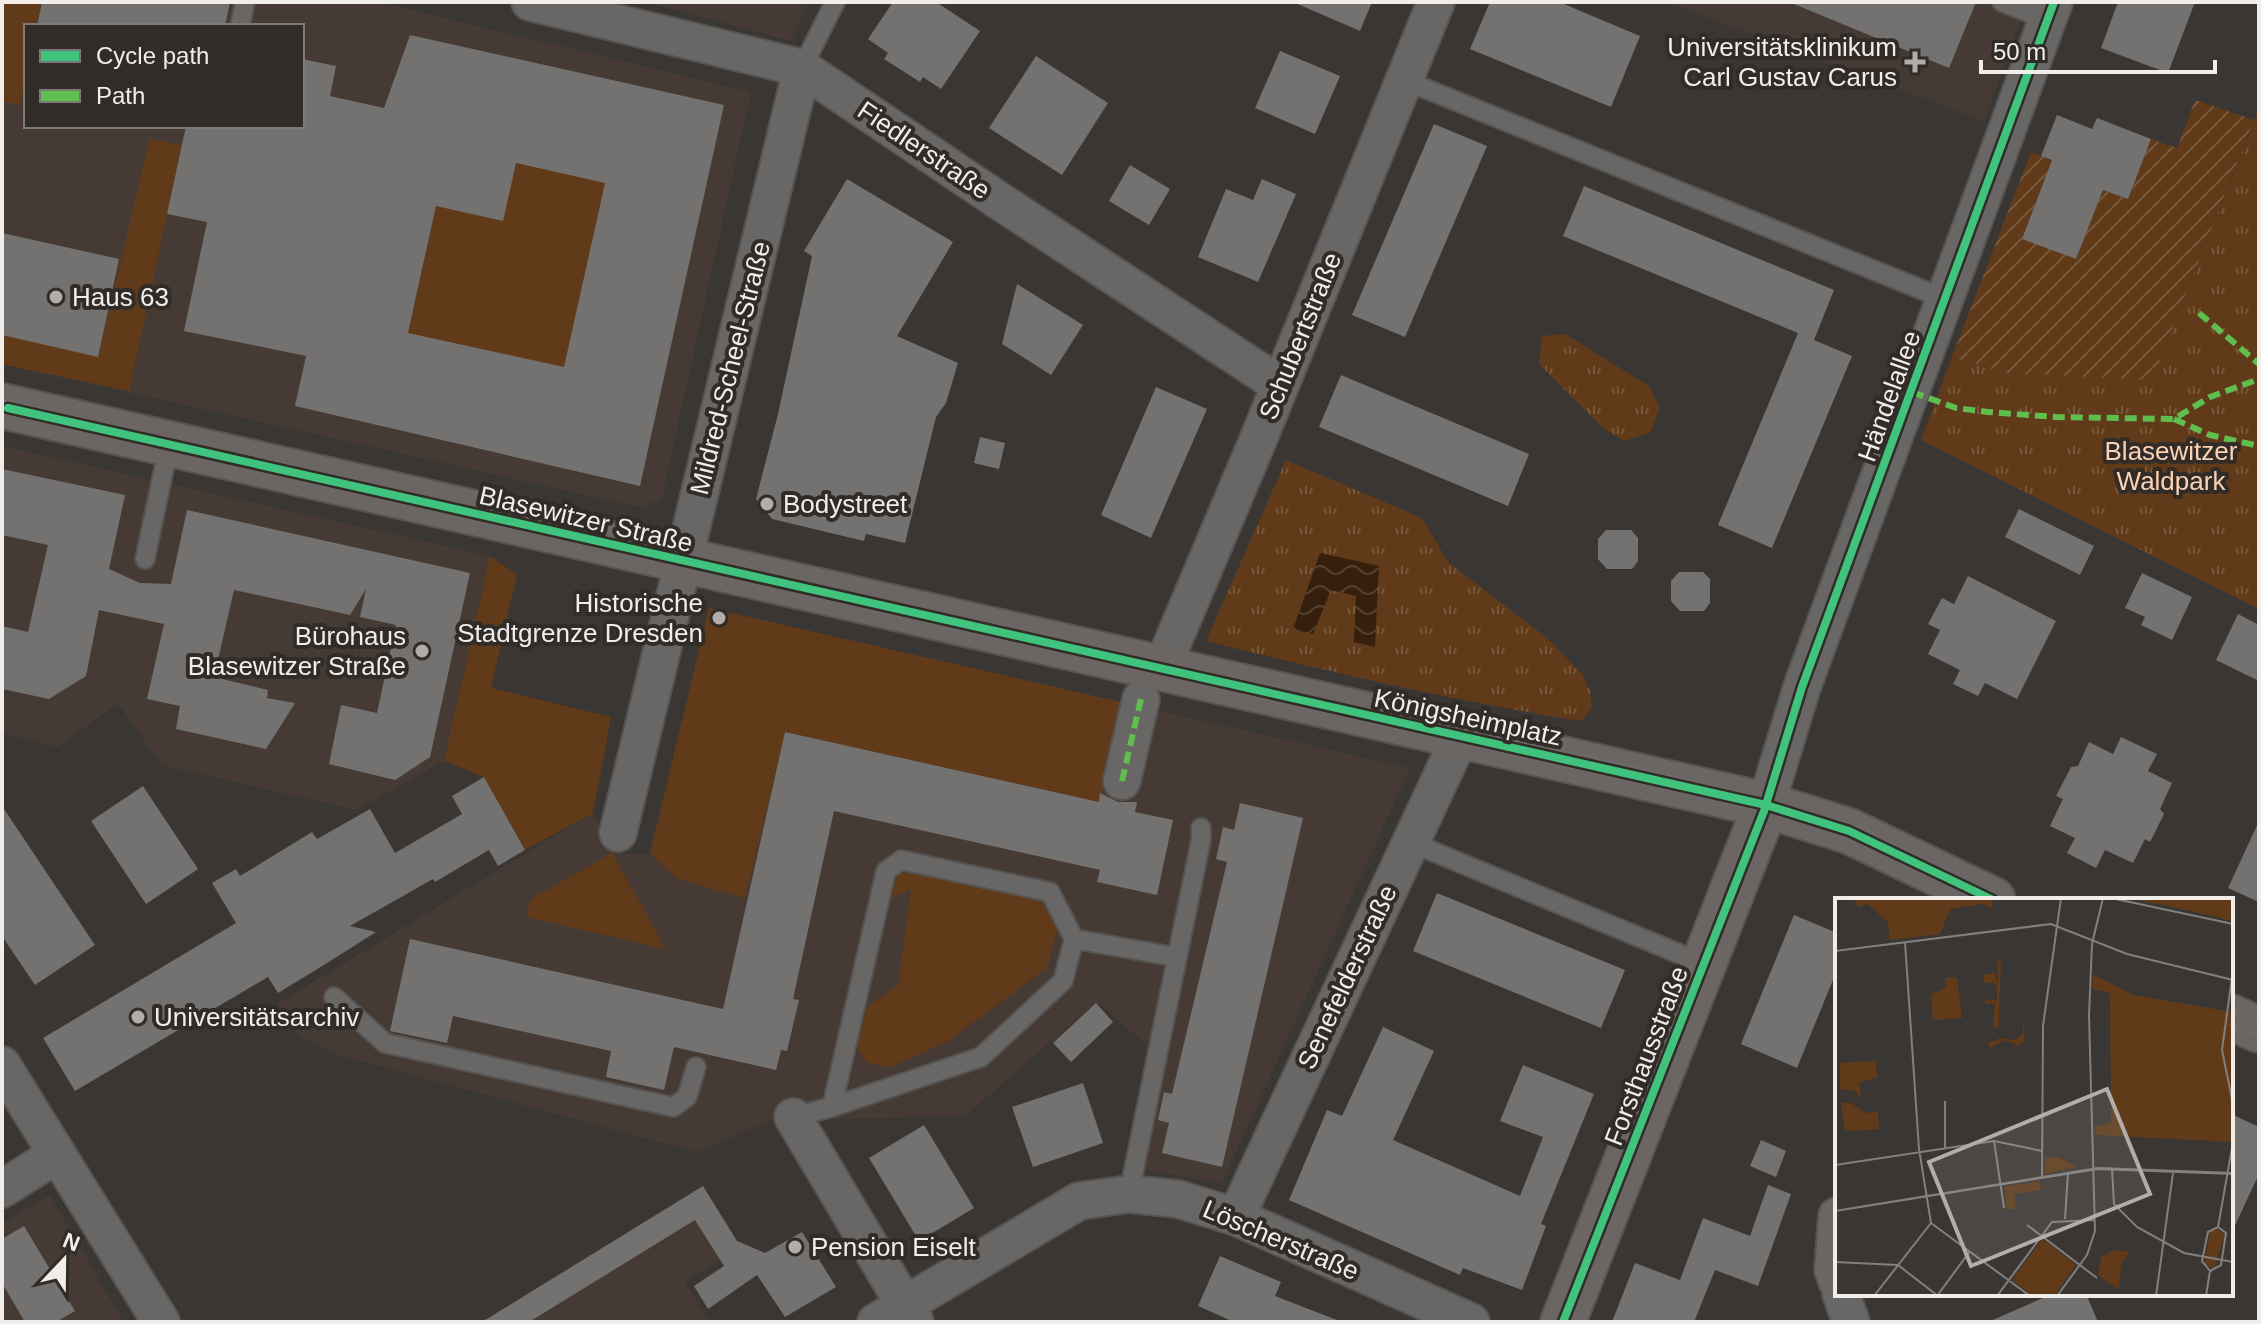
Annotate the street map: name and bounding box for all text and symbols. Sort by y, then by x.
legend [24,24,304,128]
scale bar [1981,24,2215,74]
place label: Universitätsklinikum Carl Gustav Carus [1667,32,1897,92]
text: 50 m [1993,38,2046,65]
text: Cycle path [96,42,209,69]
marker: Universitätsklinikum Carl Gustav Carus [1904,51,1926,73]
text: Path [96,82,145,109]
street label: Fiedlerstraße [852,95,996,205]
street label: Mildred-Scheel-Straße [684,238,776,498]
street label: Schubertstraße [1253,248,1347,424]
place label: Haus 63 [72,282,169,312]
marker: Haus 63 [47,288,65,306]
street label: Händelallee [1851,326,1927,466]
park label: Blasewitzer Waldpark [2105,436,2238,496]
street label: Blasewitzer Straße [476,480,696,558]
place label: Bodystreet [783,489,908,519]
marker: Bodystreet [758,495,776,513]
place label: Historische Stadtgrenze Dresden [457,588,703,648]
marker: Historische Stadtgrenze Dresden [710,609,728,627]
place label: Bürohaus Blasewitzer Straße [188,621,406,681]
marker: Bürohaus Blasewitzer Straße [413,642,431,660]
street label: Königsheimplatz [1372,682,1564,752]
street label: Senefelderstraße [1291,880,1403,1074]
inset map [1835,898,2233,1296]
street label: Forsthausstraße [1598,962,1694,1150]
place label: Universitätsarchiv [154,1002,359,1032]
marker: Universitätsarchiv [129,1008,147,1026]
street label: Löscherstraße [1199,1194,1363,1286]
north arrow [24,1220,104,1300]
text: N [59,1227,83,1256]
place label: Pension Eiselt [811,1232,977,1262]
marker: Pension Eiselt [786,1238,804,1256]

